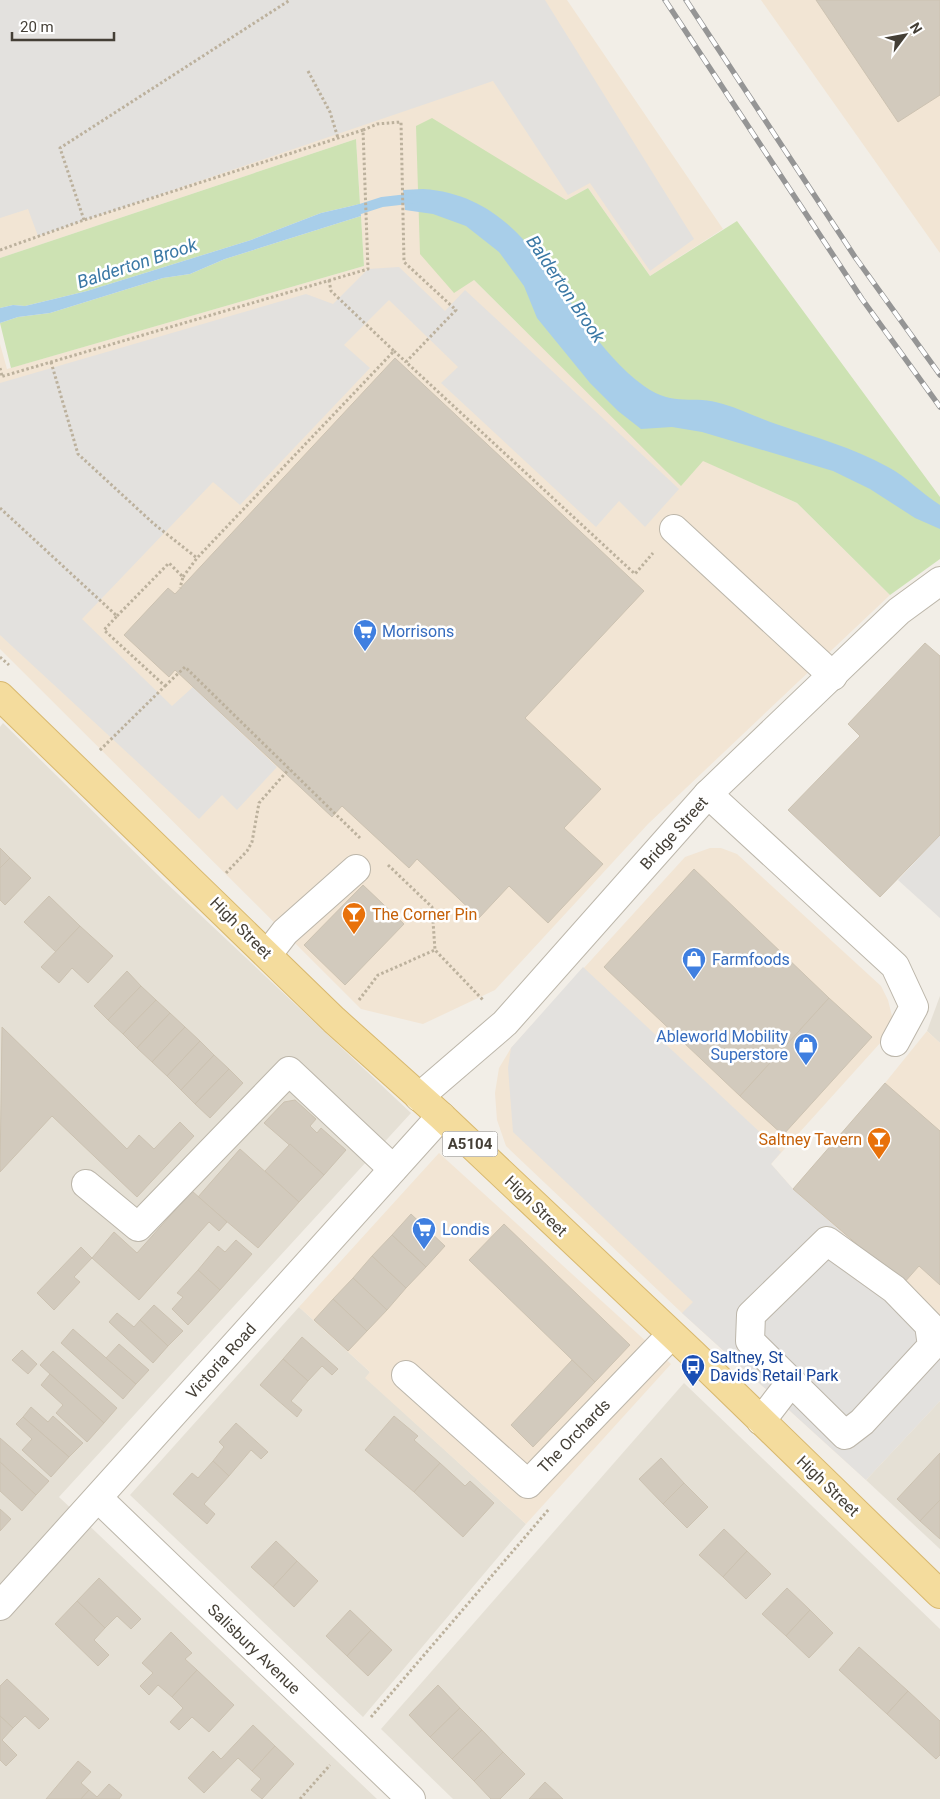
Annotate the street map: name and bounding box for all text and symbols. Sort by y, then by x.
scale bar [12,10,115,42]
north arrow [880,10,930,60]
text: 20 m [20,18,54,36]
text: N [907,20,925,37]
water label: Balderton Brook [522,231,610,348]
water label: Balderton Brook [74,233,201,292]
supermarket icon: Morrisons [352,618,378,652]
place label: Morrisons [382,622,454,641]
street label: Bridge Street [636,792,712,874]
street label: High Street [206,893,276,963]
bar icon: The Corner Pin [341,901,367,935]
place label: The Corner Pin [372,905,477,924]
shop icon: Farmfoods [681,946,707,980]
place label: Farmfoods [712,950,790,969]
place label: Ableworld Mobility Superstore [656,1027,788,1064]
shop icon: Ableworld Mobility Superstore [793,1032,819,1066]
bar icon: Saltney Tavern [866,1126,892,1160]
place label: Saltney Tavern [759,1130,862,1149]
road number: A5104 [442,1132,498,1156]
street label: High Street [501,1172,571,1240]
supermarket icon: Londis [411,1216,437,1250]
place label: Londis [442,1220,490,1239]
street label: Victoria Road [182,1319,260,1403]
place label: Saltney, St Davids Retail Park [710,1348,839,1385]
bus stop icon: Saltney, St Davids Retail Park [680,1353,706,1387]
street label: The Orchards [534,1395,614,1477]
street label: High Street [793,1452,863,1520]
street label: Salisbury Avenue [204,1600,304,1698]

